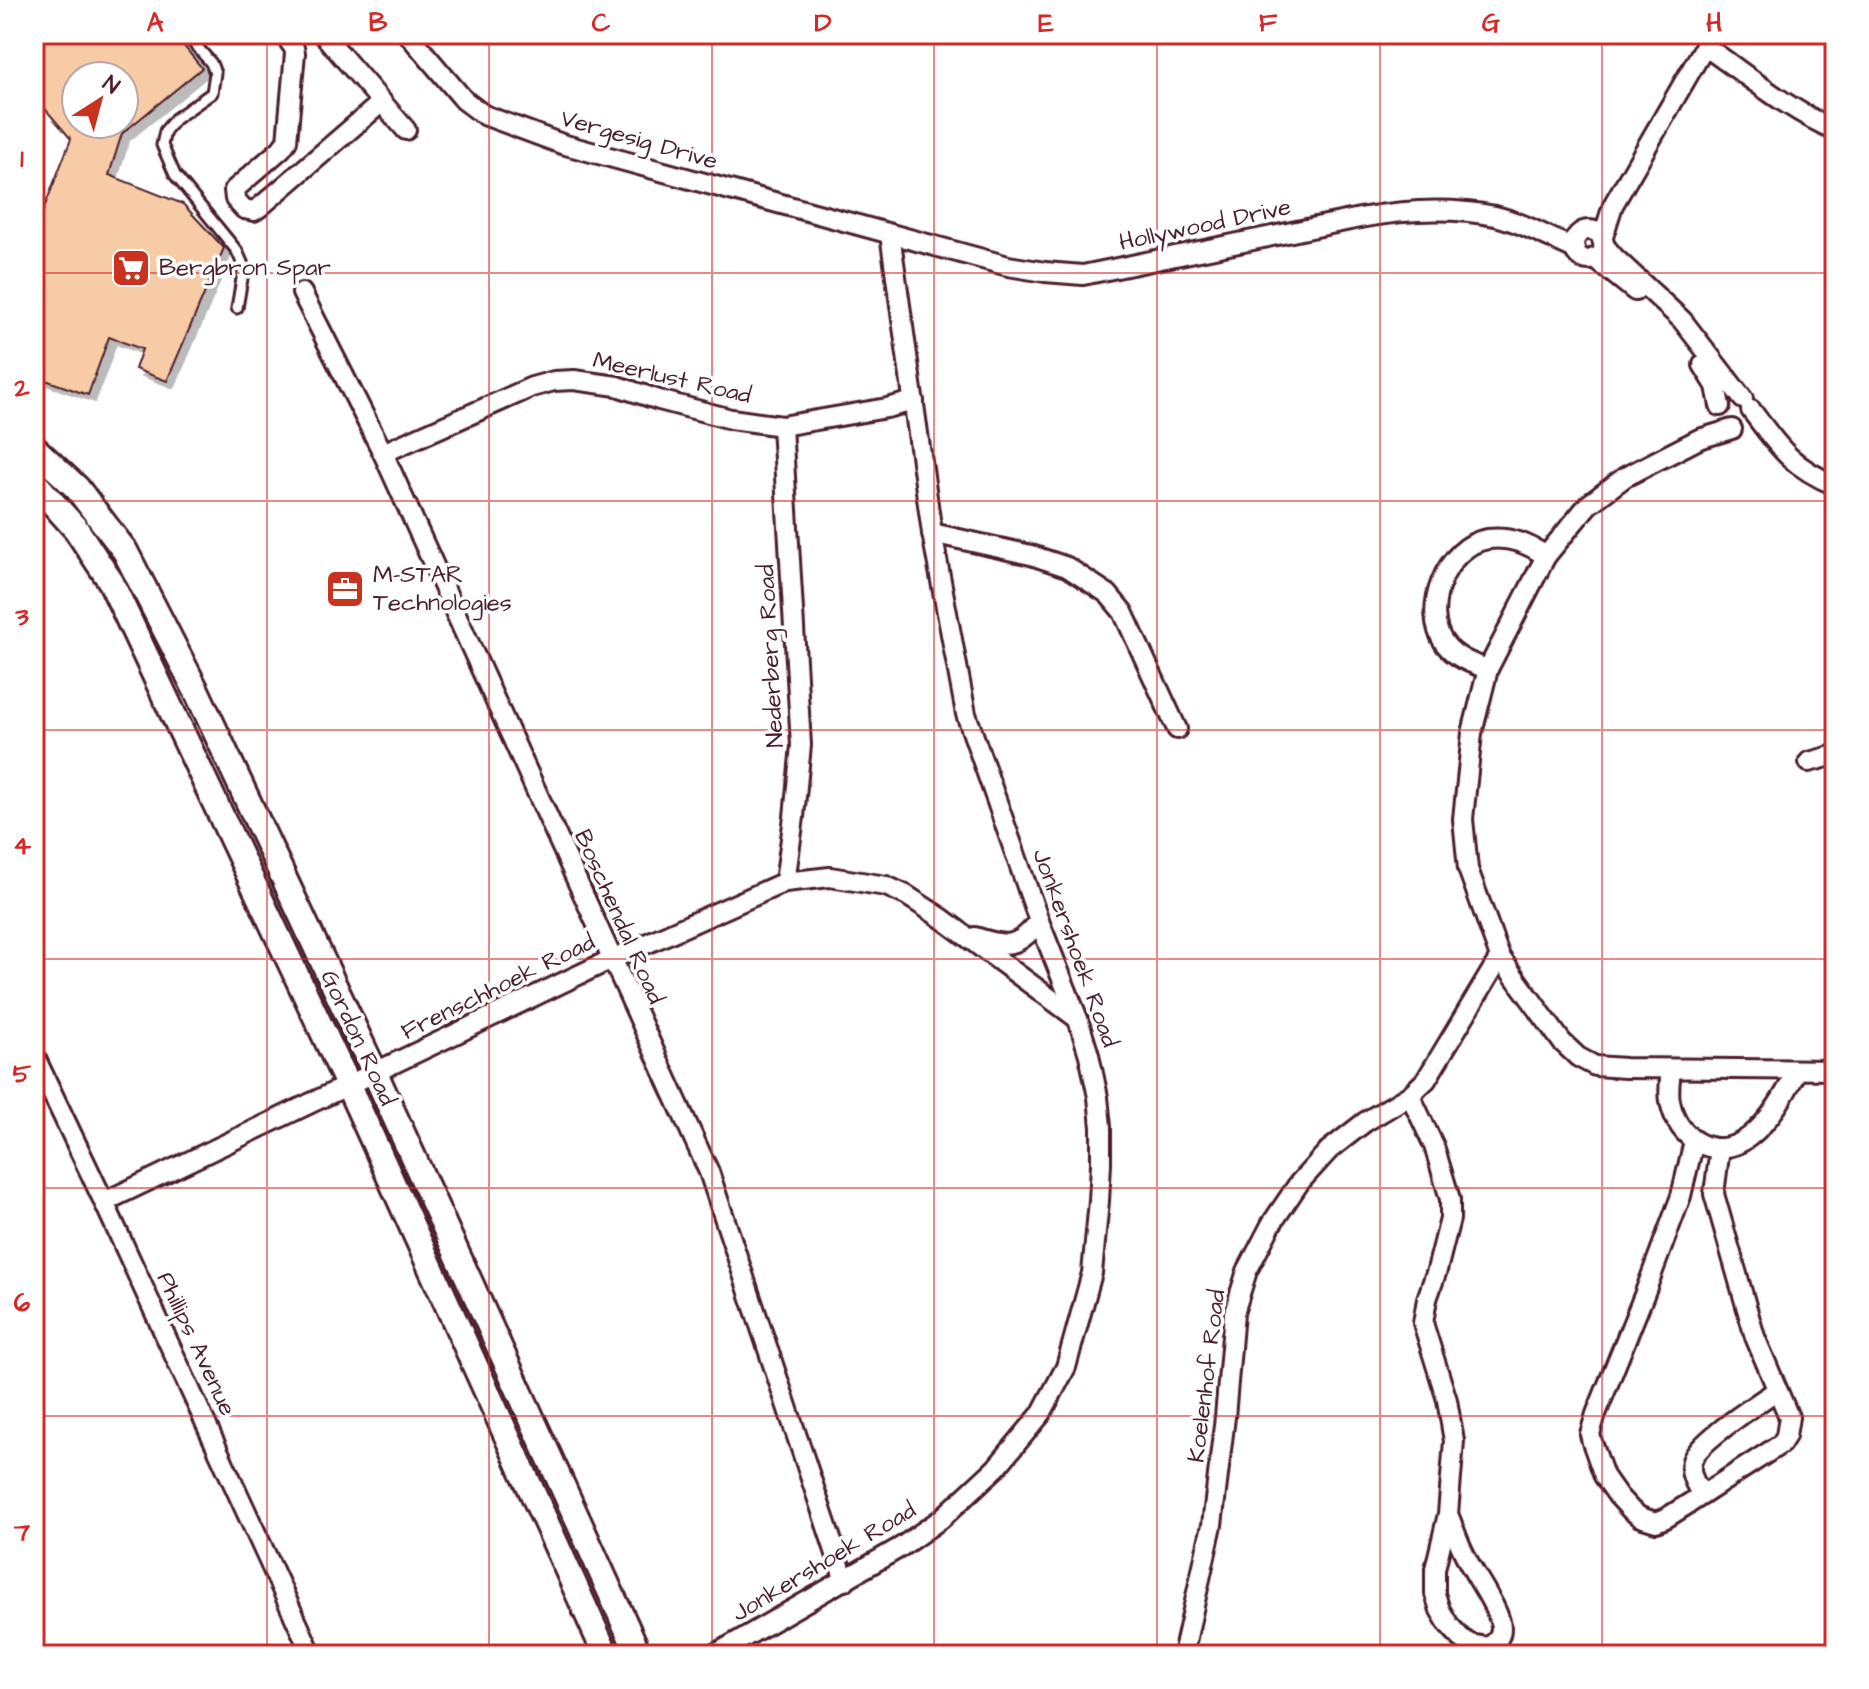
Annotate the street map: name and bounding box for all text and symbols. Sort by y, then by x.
text: A [147,5,164,41]
text: B [369,5,388,41]
text: C [592,5,611,41]
text: D [815,5,832,41]
text: E [1038,5,1054,41]
text: F [1259,5,1278,41]
text: G [1482,5,1500,41]
text: H [1706,5,1722,41]
north arrow [60,60,140,140]
text: N [96,68,126,102]
street label: Vergesig Drive [556,101,722,180]
text: 1 [20,141,24,177]
street label: Hollywood Drive [1116,190,1294,261]
supermarket icon: Bergbron Spar [110,247,152,289]
place label: Bergbron Spar [159,251,331,286]
street label: Meerlust Road [589,343,755,413]
text: 2 [14,370,30,406]
place label: M-STAR Technologies [373,558,512,621]
street label: Nederberg Road [749,563,794,748]
office icon: M-STAR Technologies [324,568,366,610]
text: 3 [14,599,29,635]
street label: Boschendal Road [565,824,673,1010]
text: 4 [13,828,31,864]
street label: Jonkershoek Road [1023,844,1127,1052]
street label: Frenschhoek Road [395,925,601,1049]
street label: Gordon Road [312,965,404,1111]
text: 5 [13,1056,32,1092]
street label: Phillips Avenue [148,1267,244,1421]
text: 6 [14,1285,31,1321]
street label: Koelenhof Road [1180,1288,1234,1464]
street label: Jonkershoek Road [726,1494,922,1630]
text: 7 [13,1514,30,1550]

